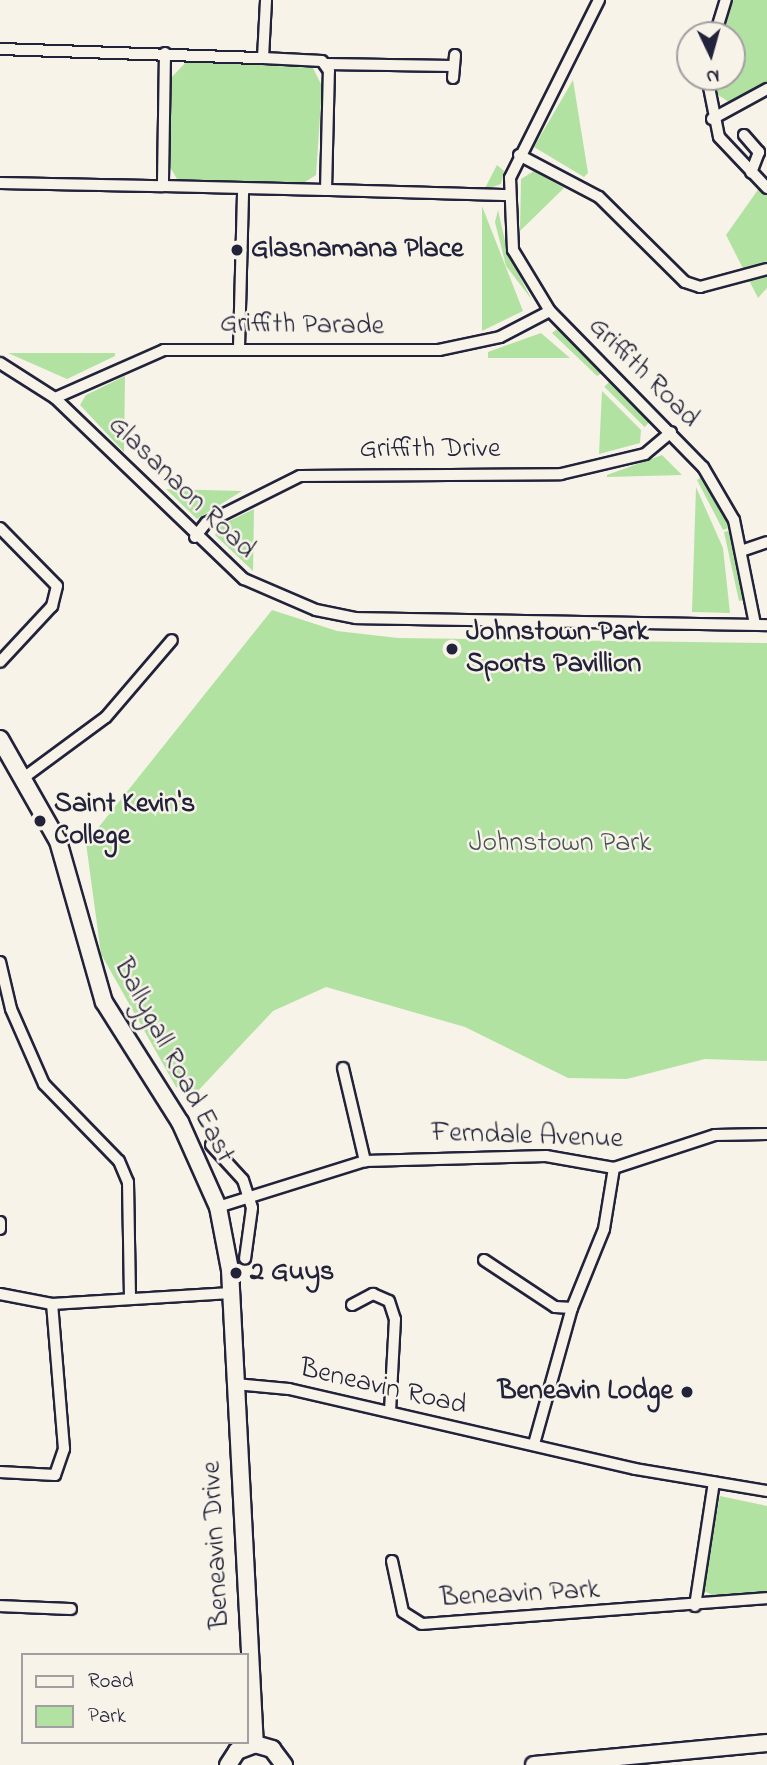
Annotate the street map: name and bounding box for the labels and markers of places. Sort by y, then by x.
place label: Glasnamana Place [251,233,464,267]
marker: Glasnamana Place [229,242,245,258]
place label: Johnstown Park Sports Pavillion [466,616,648,682]
marker: Johnstown Park Sports Pavillion [444,641,460,657]
place label: Saint Kevin's College [54,788,195,854]
marker: Saint Kevin's College [32,813,48,829]
place label: 2 Guys [250,1256,334,1290]
marker: 2 Guys [228,1265,244,1281]
place label: Beneavin Lodge [498,1375,673,1409]
marker: Beneavin Lodge [679,1384,695,1400]

